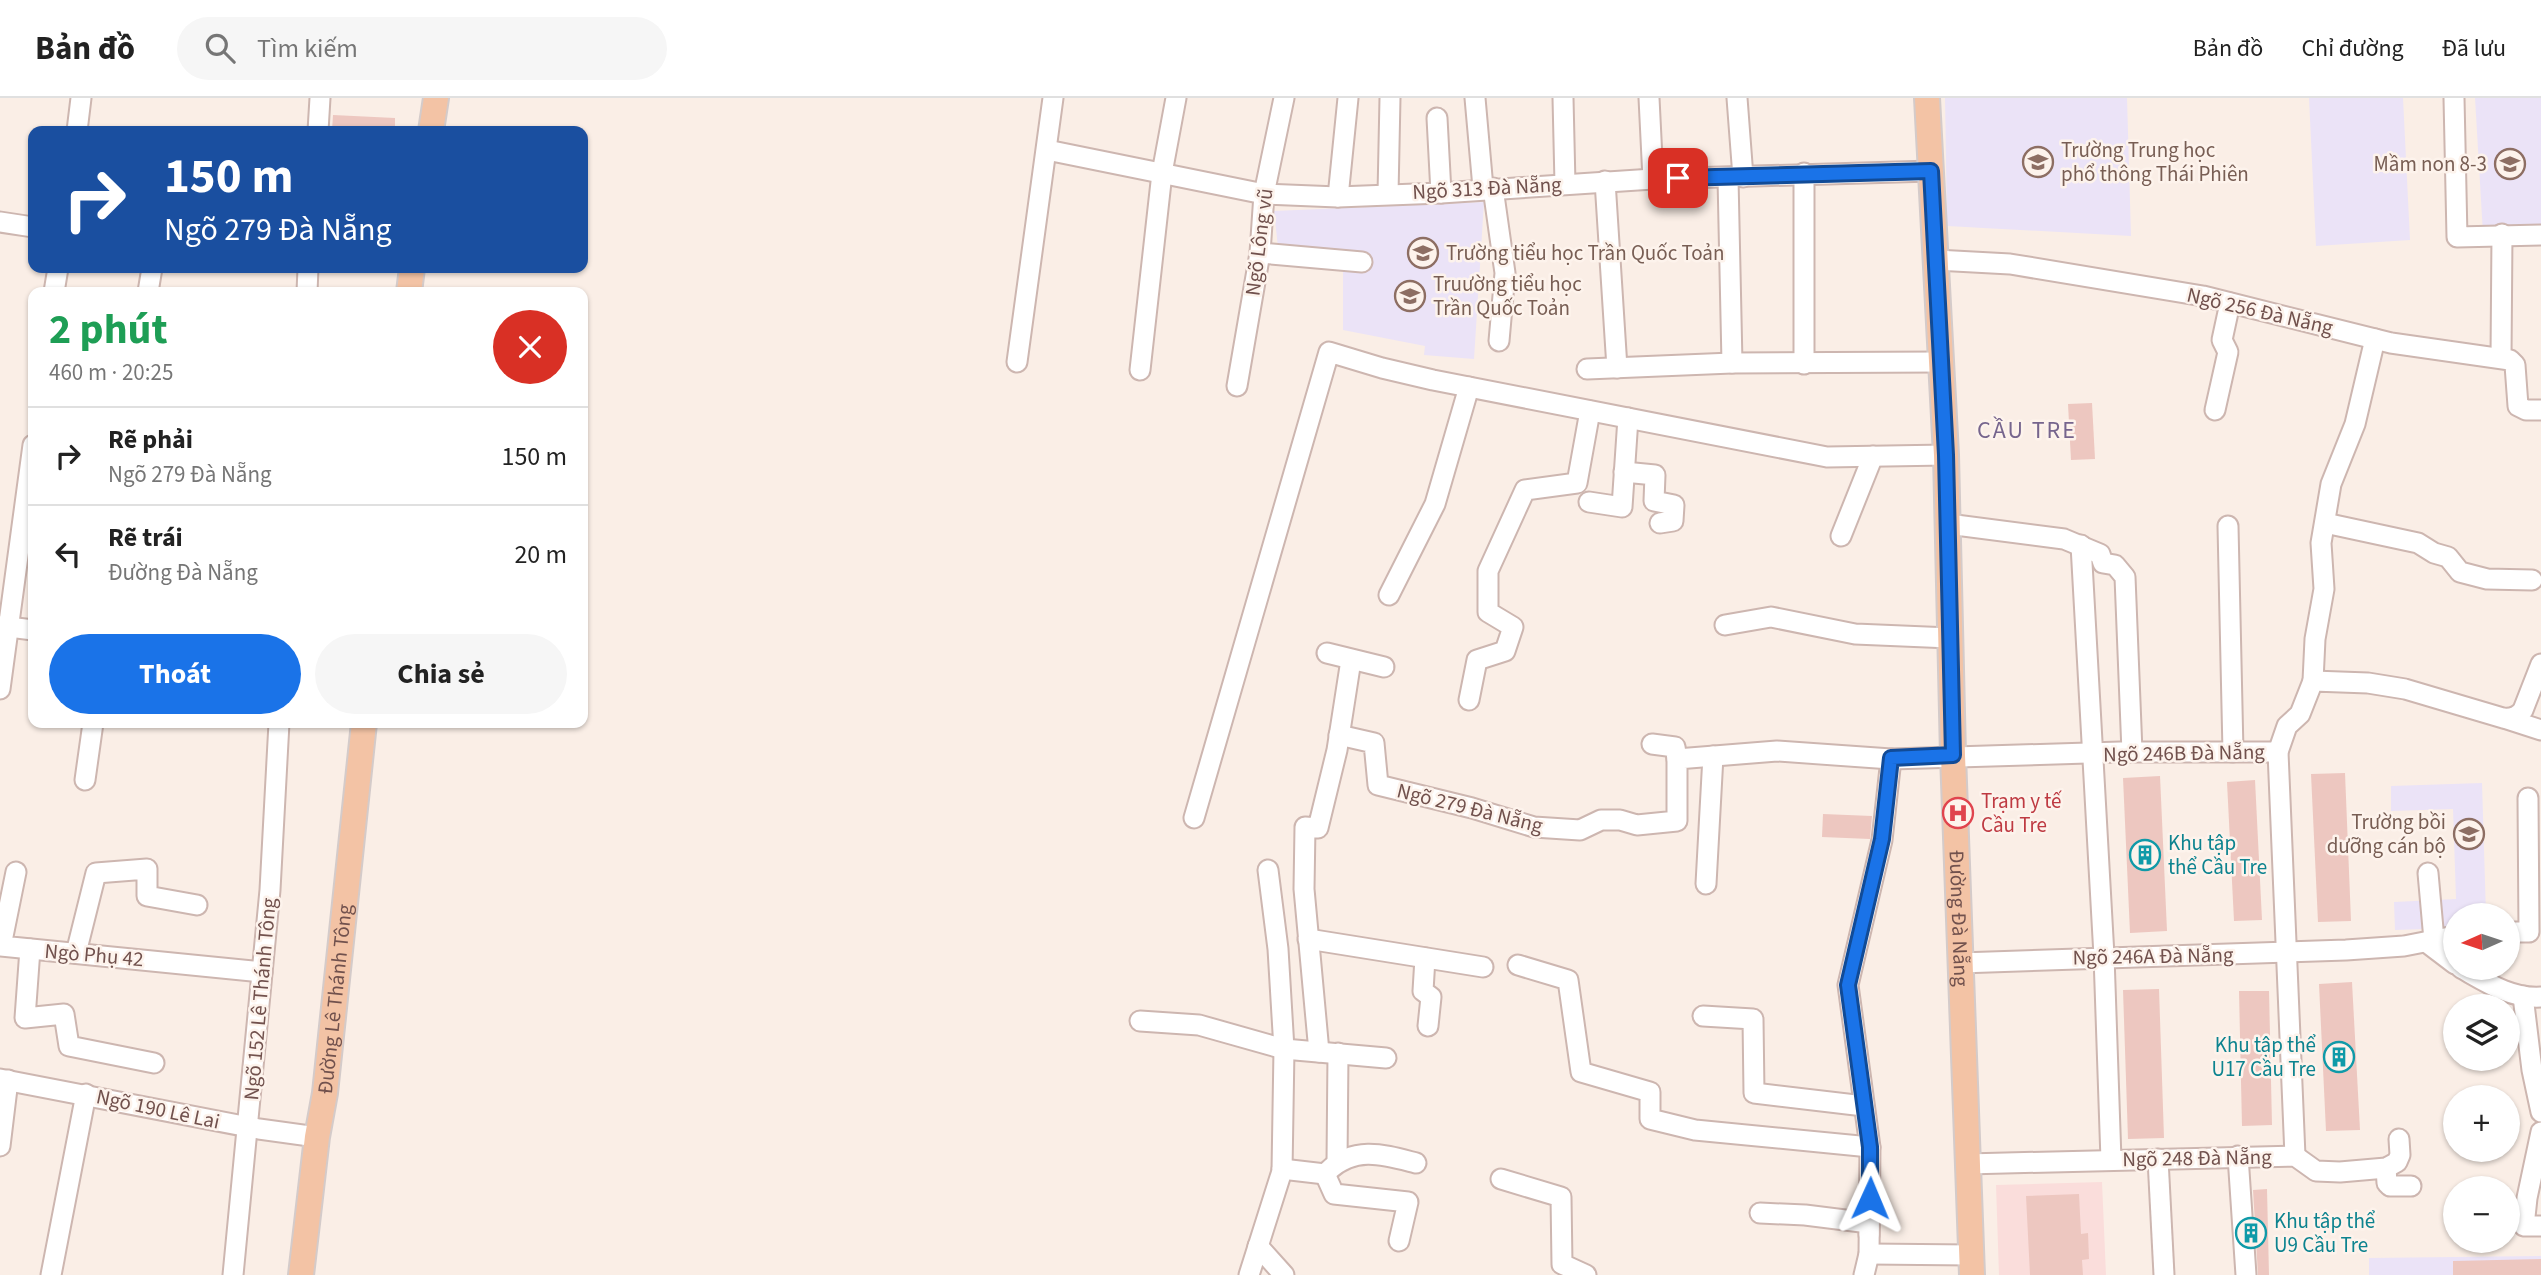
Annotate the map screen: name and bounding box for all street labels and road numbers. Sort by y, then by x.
street label: Ngõ 313 Đà Nẵng [1412,169,1563,207]
street label: Ngõ Lông vũ [1238,186,1280,298]
street label: Ngõ 256 Đà Nẵng [2184,280,2337,343]
street label: Ngõ 246B Đà Nẵng [2103,737,2266,769]
street label: Ngõ 279 Đà Nẵng [1394,775,1546,841]
street label: Đường Đà Nẵng [1941,849,1976,988]
street label: Ngõ 152 Lê Thánh Tông [236,896,284,1102]
street label: Đường Lê Thánh Tông [310,902,360,1096]
street label: Ngò Phụ 42 [43,936,145,974]
street label: Ngõ 246A Đà Nẵng [2072,940,2234,972]
street label: Ngõ 190 Lê Lai [93,1081,223,1137]
street label: Ngõ 248 Đà Nẵng [2122,1142,2272,1174]

